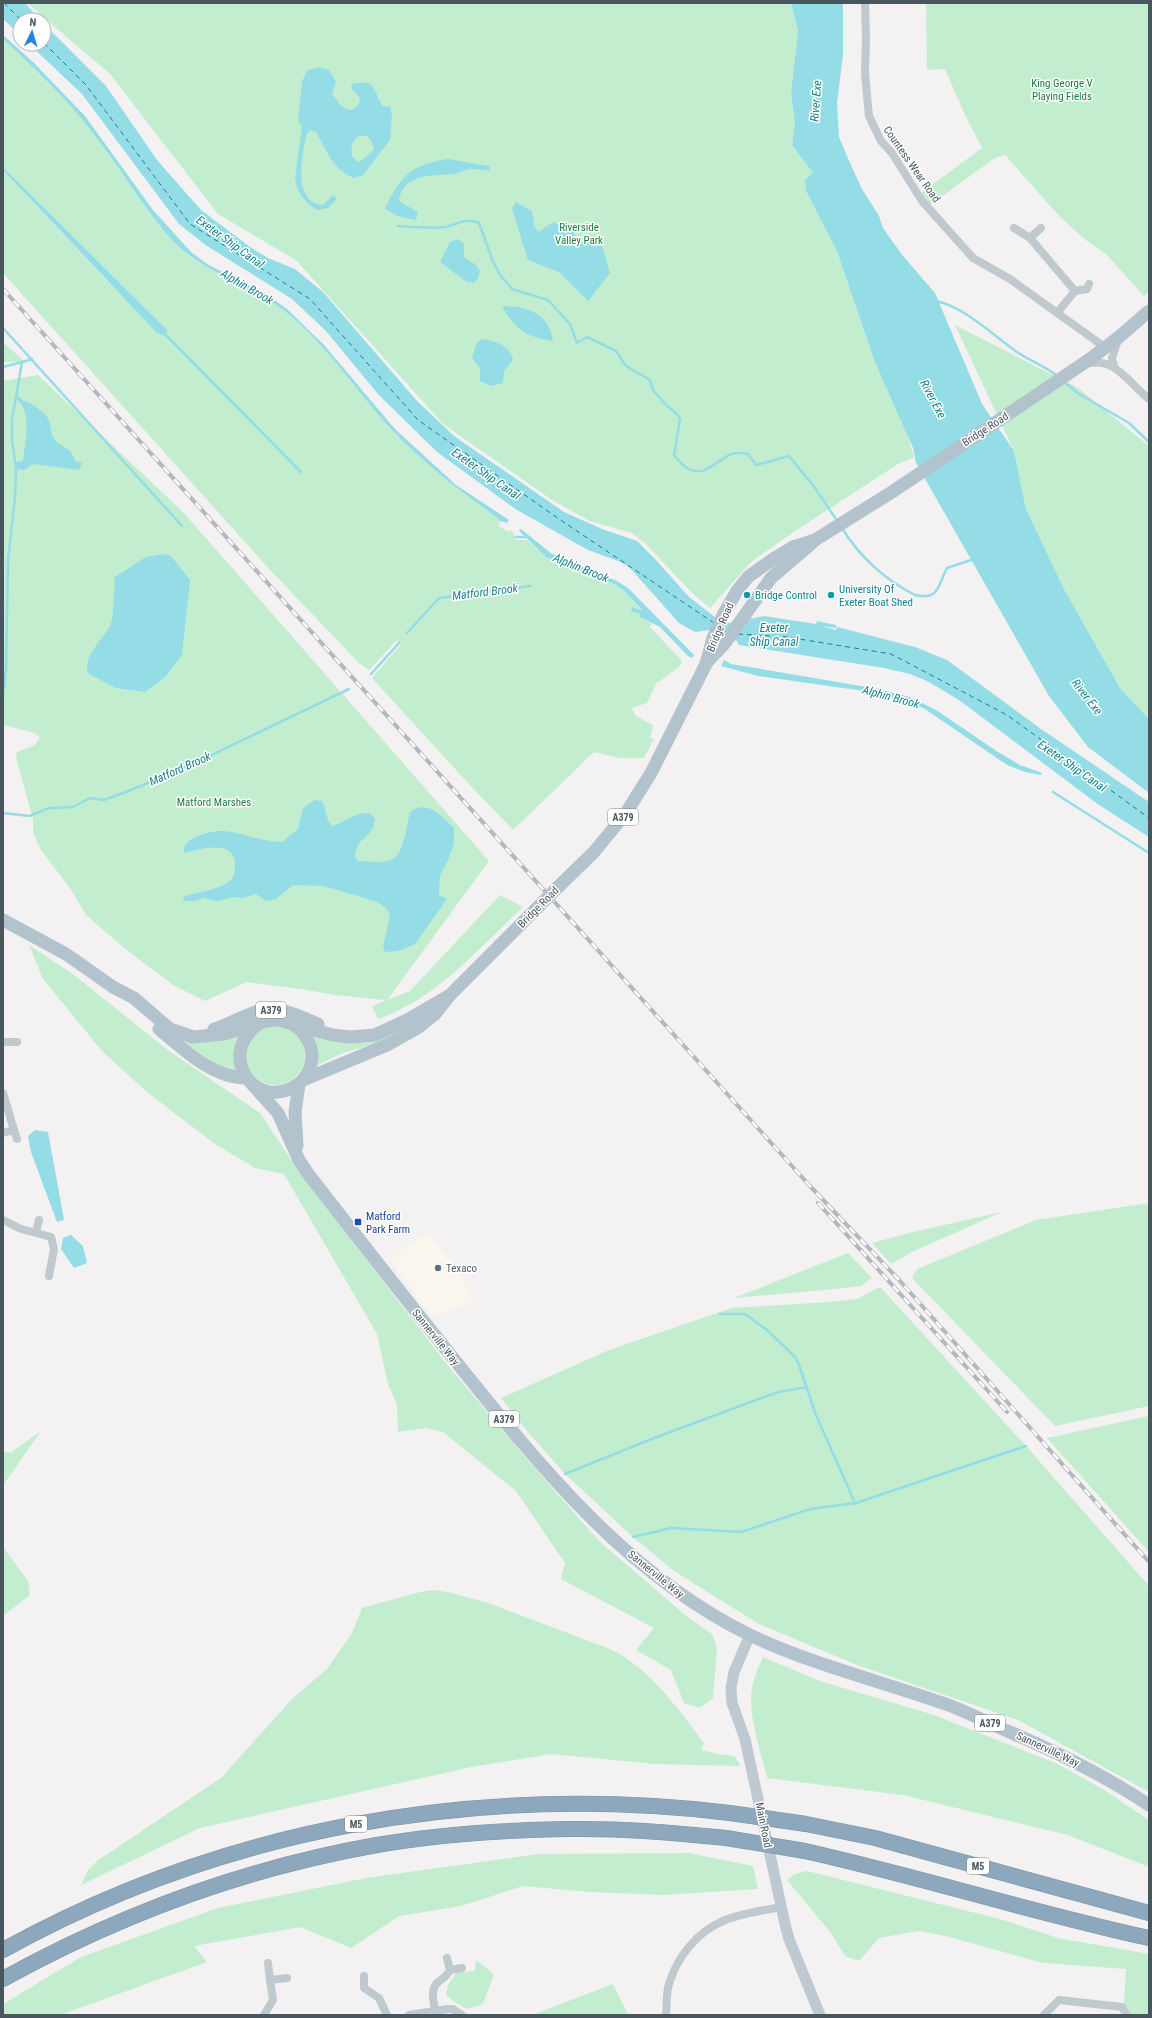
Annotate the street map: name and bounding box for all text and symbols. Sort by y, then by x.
north arrow [12,12,52,52]
text: N [29,16,37,29]
park label: King George V Playing Fields [1031,77,1093,103]
water label: River Exe [808,79,824,122]
street label: Countess Wear Road [880,124,943,205]
water label: Exeter Ship Canal [193,213,267,271]
park label: Riverside Valley Park [555,221,603,247]
water label: Alphin Brook [217,266,276,308]
water label: River Exe [917,377,949,421]
street label: Bridge Road [960,410,1011,449]
water label: Exeter Ship Canal [449,445,523,503]
water label: Alphin Brook [550,550,611,586]
water label: Matford Brook [451,581,519,603]
place label: University Of Exeter Boat Shed [839,583,913,609]
place label: Bridge Control [755,589,817,602]
marker: Bridge Control [742,590,752,600]
marker: University Of Exeter Boat Shed [826,590,836,600]
street label: Bridge Road [704,600,737,654]
water label: Exeter Ship Canal [750,621,799,649]
water label: River Exe [1069,676,1106,718]
water label: Alphin Brook [860,682,922,712]
water label: Exeter Ship Canal [1035,737,1109,795]
water label: Matford Brook [147,749,214,789]
park label: Matford Marshes [177,796,251,809]
road number: A379 [608,809,638,825]
street label: Bridge Road [515,884,562,931]
road number: A379 [256,1002,286,1018]
place label: Matford Park Farm [366,1210,410,1236]
marker: Matford Park Farm [353,1217,363,1227]
place label: Texaco [446,1262,478,1275]
marker: Texaco [433,1263,443,1273]
street label: Sannerville Way [409,1307,462,1368]
road number: A379 [489,1411,519,1427]
street label: Sannerville Way [625,1548,687,1601]
road number: A379 [975,1715,1005,1731]
street label: Sannerville Way [1014,1729,1082,1770]
street label: Main Road [753,1801,774,1849]
road number: M5 [345,1816,367,1832]
road number: M5 [967,1858,989,1874]

